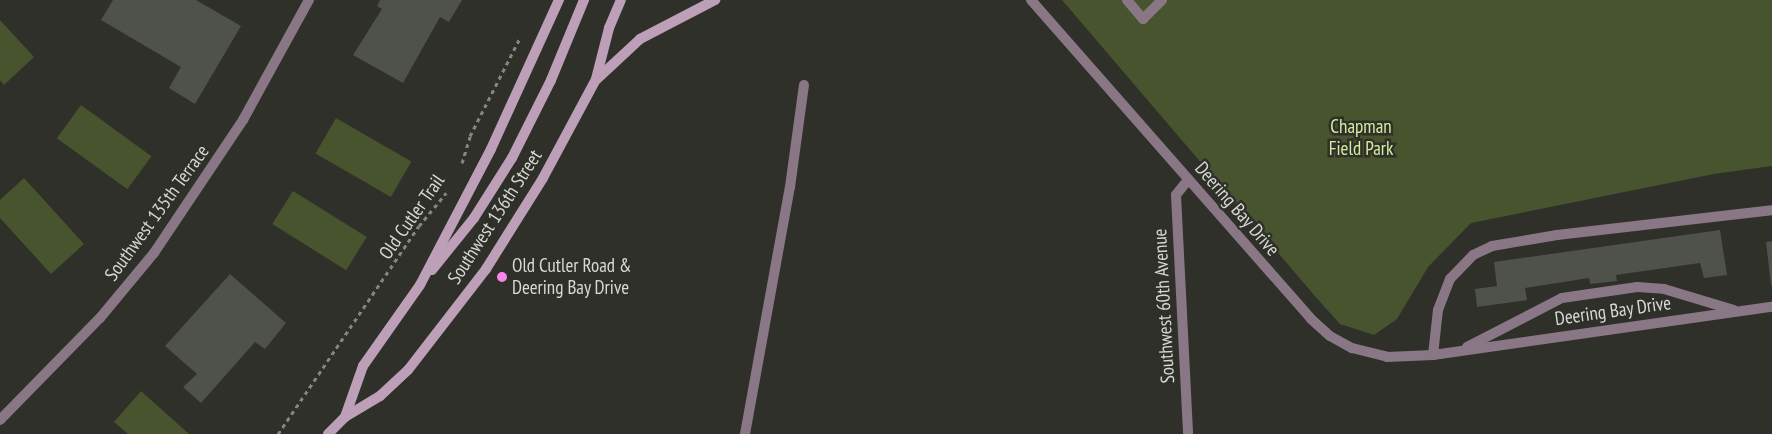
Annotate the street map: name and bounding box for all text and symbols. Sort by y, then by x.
park label: Chapman Field Park [1329,116,1393,160]
street label: Southwest 135th Terrace [100,140,214,286]
street label: Southwest 136th Street [443,146,547,288]
street label: Deering Bay Drive [1190,157,1284,261]
street label: Old Cutler Trail [374,170,450,264]
street label: Southwest 60th Avenue [1149,228,1179,384]
place label: Old Cutler Road & Deering Bay Drive [512,255,631,299]
marker: Old Cutler Road & Deering Bay Drive [496,271,508,283]
street label: Deering Bay Drive [1553,292,1673,330]

